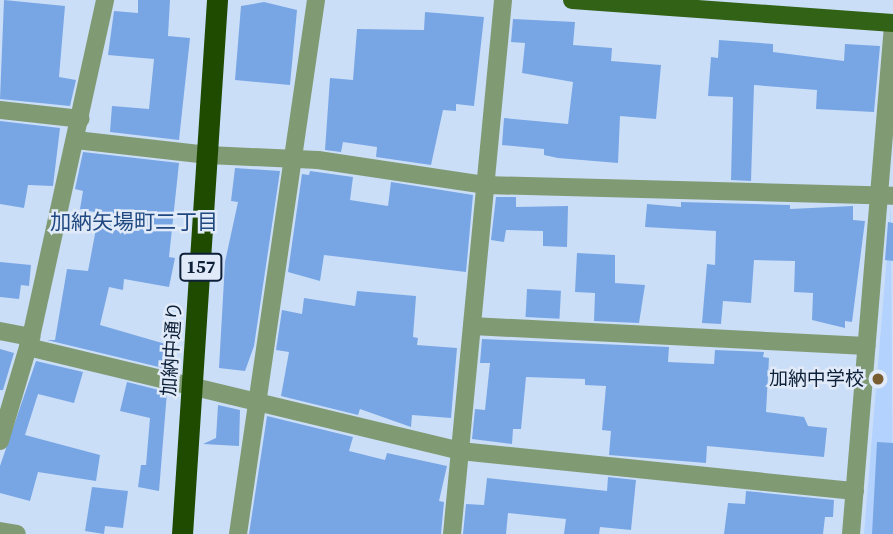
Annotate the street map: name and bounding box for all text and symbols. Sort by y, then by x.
district label: 加納矢場町二丁目 [50,209,218,235]
road number: 157 [178,253,224,282]
street label: 加納中通り [157,301,187,397]
place label: 加納中学校 [769,368,864,390]
marker: 加納中学校 [870,371,886,387]

